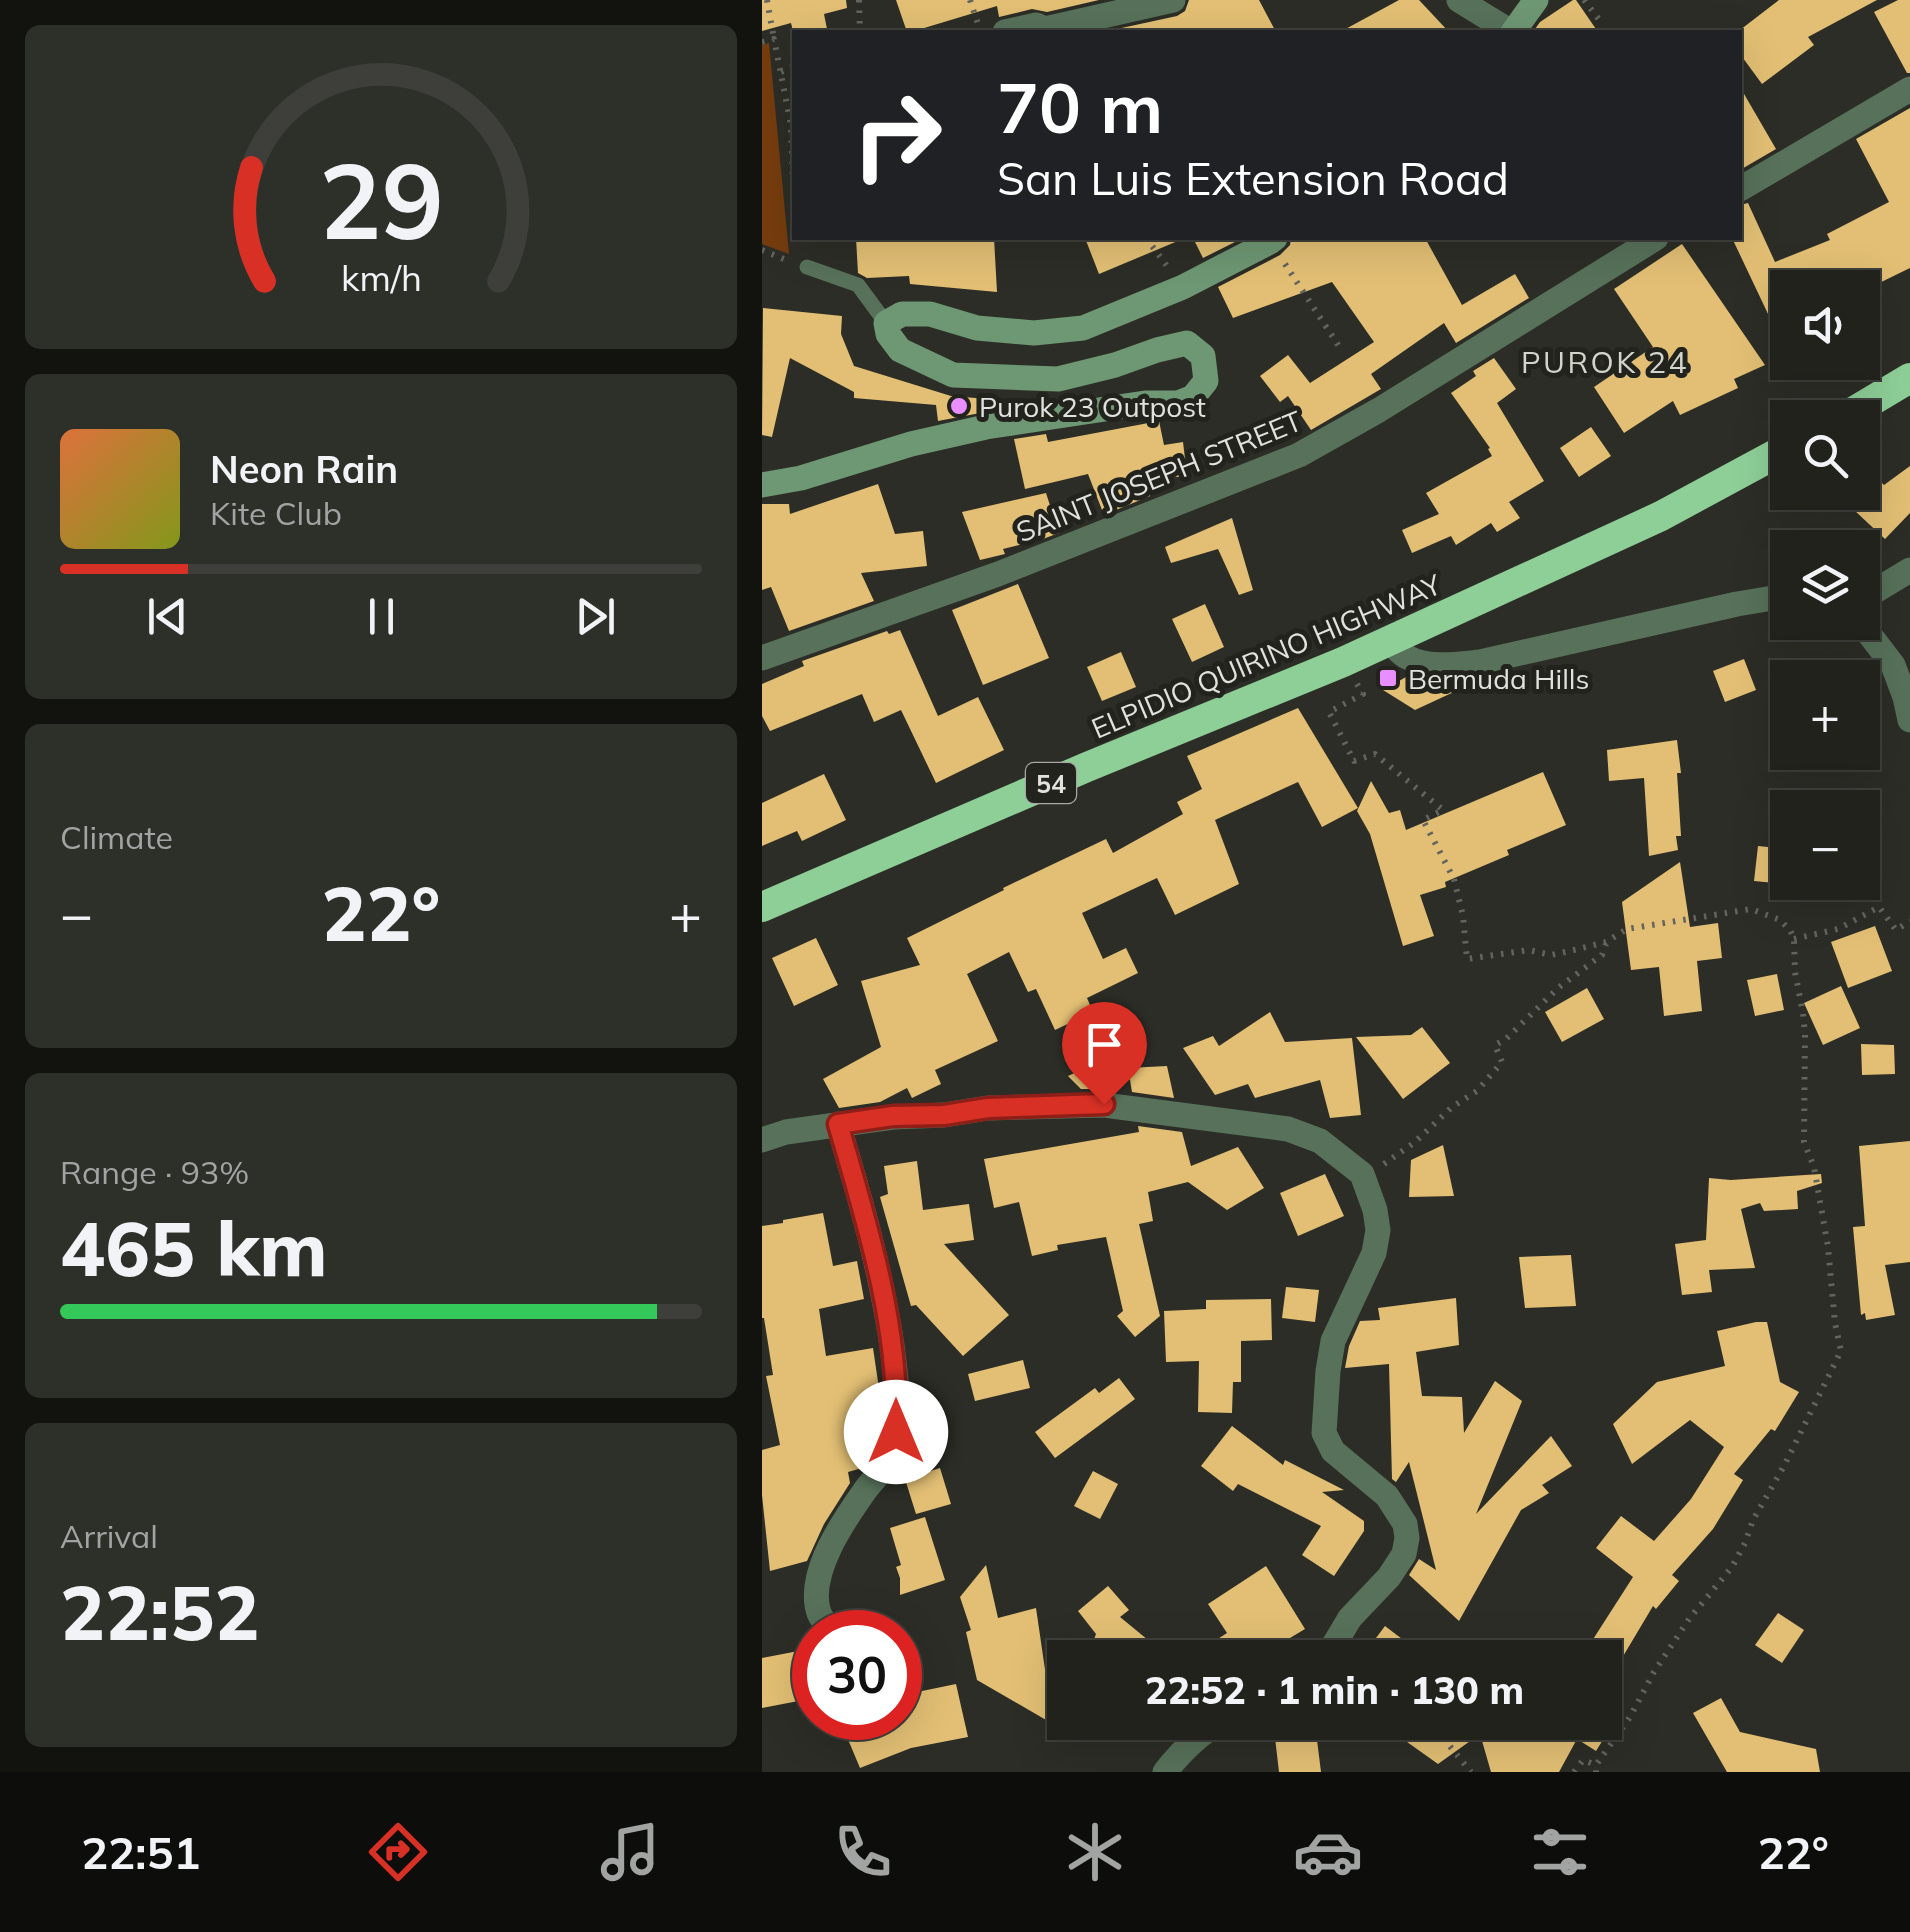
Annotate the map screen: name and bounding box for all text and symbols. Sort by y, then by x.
text: 70 m [997,63,1163,151]
icon: right [832,70,962,200]
text: 29 [319,134,443,265]
text: San Luis Extension Road [997,150,1509,206]
text: km/h [341,255,421,300]
map controls [1770,270,1880,900]
button: sound [1770,270,1880,380]
district label: PUROK 24 [1521,343,1689,381]
place label: Purok 23 Outpost [979,389,1206,424]
marker: Purok 23 Outpost [948,395,970,417]
button: search [1770,400,1880,510]
street label: SAINT JOSEPH STREET [1011,403,1307,549]
text: Neon Rain [210,445,398,493]
text: Kite Club [210,493,342,533]
button: layers [1770,530,1880,640]
street label: ELPIDIO QUIRINO HIGHWAY [1086,566,1447,746]
icon: previous [140,589,195,644]
icon: pause [354,589,409,644]
icon: next [568,589,623,644]
button: + [1770,660,1880,770]
place label: Bermuda Hills [1408,661,1589,696]
marker: Bermuda Hills [1377,667,1399,689]
road number: 54 [1026,763,1076,803]
button: − [1770,790,1880,900]
text: Climate [60,817,173,857]
text: 22° [322,866,440,960]
text: − [60,879,93,948]
text: + [669,879,702,948]
pin [1062,1002,1147,1105]
icon: arrive [1077,1017,1132,1072]
text: Range · 93% [60,1152,249,1192]
text: 465 km [60,1201,328,1295]
position arrow [844,1380,948,1484]
text: Arrival [60,1516,158,1556]
text: 22:52 [60,1565,260,1659]
speed limit sign: 30 [792,1610,922,1740]
text: 22:52 · 1 min · 130 m [1145,1666,1524,1714]
icon: directions [363,1817,433,1887]
icon: music [595,1817,665,1887]
icon: phone [828,1817,898,1887]
icon: climate [1060,1817,1130,1887]
icon: car [1293,1817,1363,1887]
icon: filters [1525,1817,1595,1887]
text: 22:51 [81,1824,200,1880]
text: 22° [1758,1824,1829,1880]

